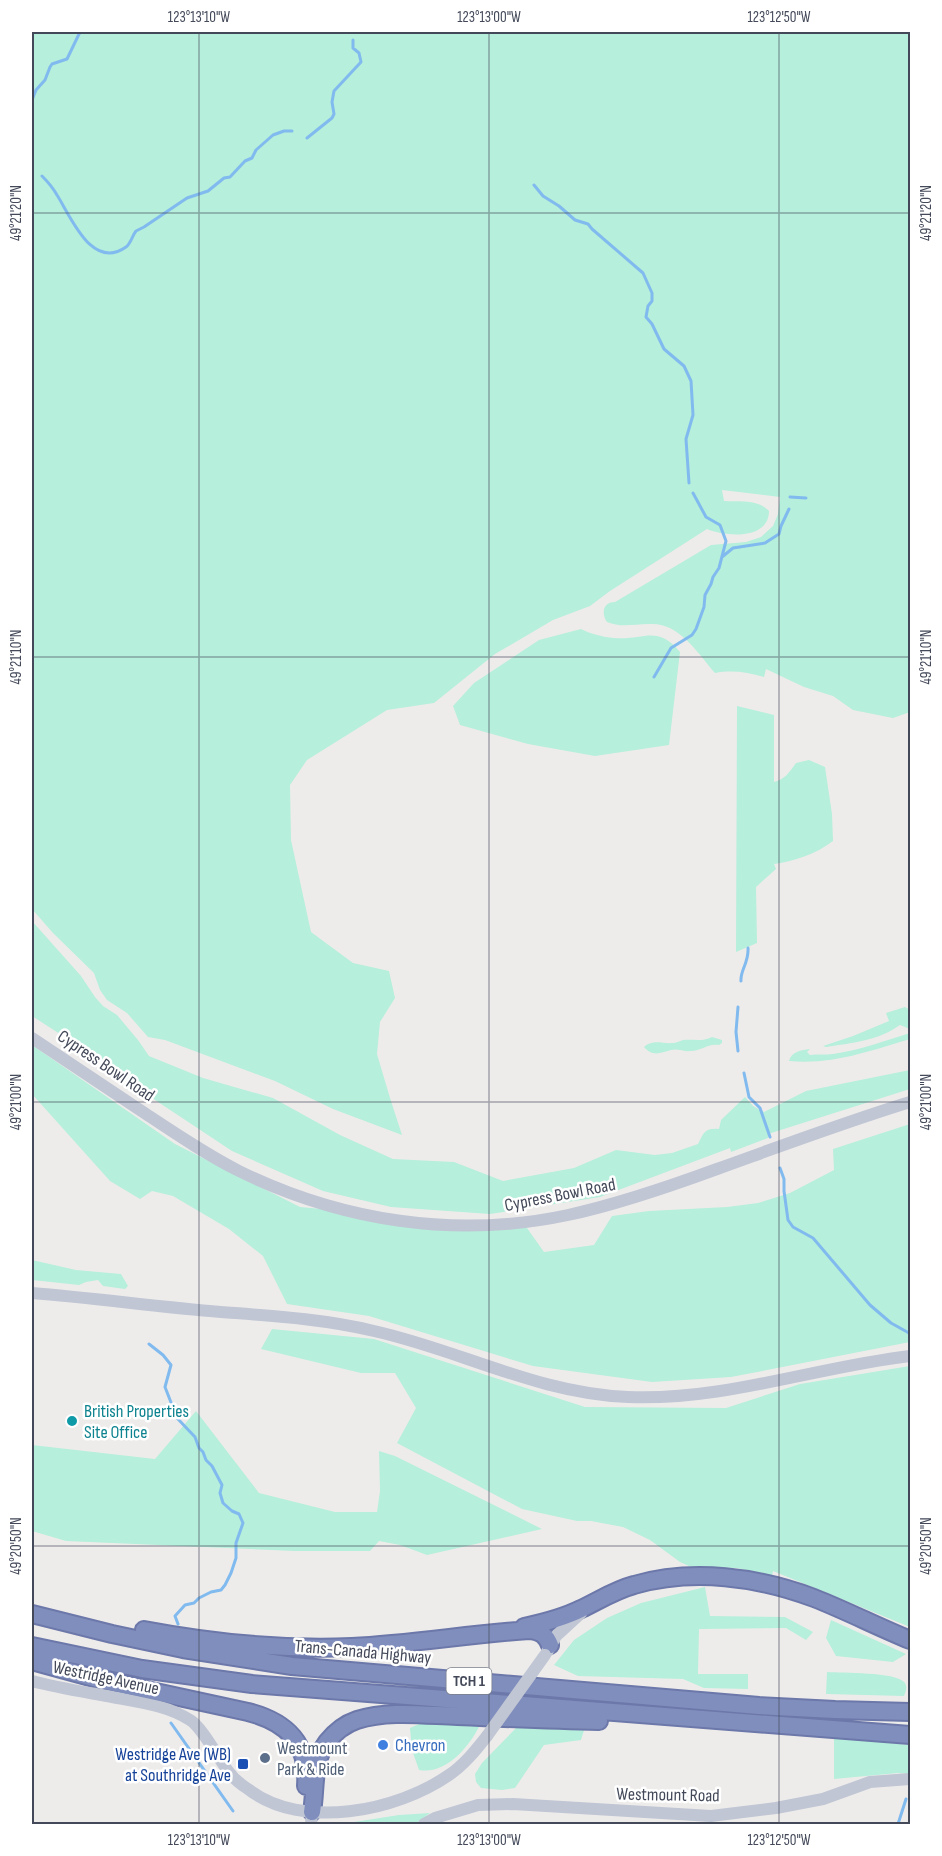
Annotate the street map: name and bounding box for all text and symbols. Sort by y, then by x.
text: 123°13'10"W [168,8,230,27]
text: 123°13'00"W [457,8,521,27]
text: 123°12'50"W [747,8,811,27]
text: 49°21'20"N [7,185,26,241]
text: 49°21'20"N [917,185,936,241]
text: 49°21'10"N [7,630,26,684]
text: 49°21'10"N [917,630,936,684]
street label: Cypress Bowl Road [54,1026,158,1106]
text: 49°21'00"N [7,1074,26,1130]
text: 49°21'00"N [917,1074,936,1130]
street label: Cypress Bowl Road [503,1174,617,1216]
place label: British Properties Site Office [84,1401,189,1443]
marker: British Properties Site Office [65,1414,79,1428]
text: 49°20'50"N [7,1517,26,1575]
text: 49°20'50"N [917,1517,936,1575]
street label: Trans-Canada Highway [294,1636,432,1668]
street label: Westridge Avenue [51,1657,161,1699]
road number: TCH 1 [446,1668,492,1694]
place label: Chevron [395,1735,446,1756]
place label: Westmount Park & Ride [277,1738,348,1780]
marker: Chevron [376,1738,390,1752]
place label: Westridge Ave (WB) at Southridge Ave [115,1744,231,1786]
marker: Westmount Park & Ride [258,1751,272,1765]
marker: Westridge Ave (WB) at Southridge Ave [236,1757,250,1771]
street label: Westmount Road [616,1784,720,1806]
text: 123°13'10"W [168,1831,230,1850]
text: 123°13'00"W [457,1831,521,1850]
text: 123°12'50"W [747,1831,811,1850]

